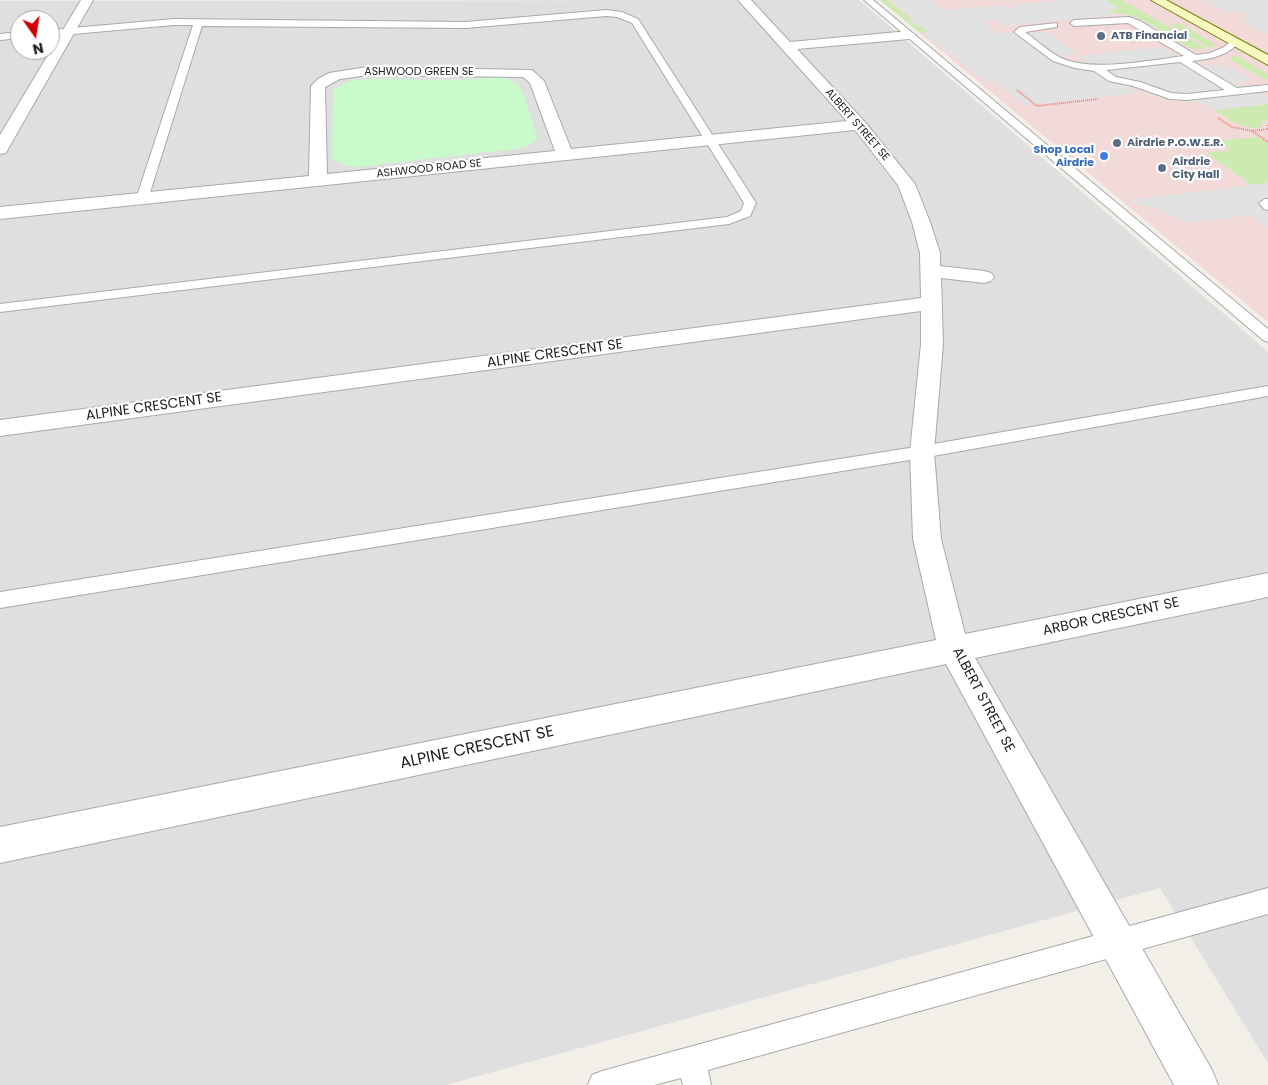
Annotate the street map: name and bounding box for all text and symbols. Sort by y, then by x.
north arrow [10,10,60,60]
place label: ATB Financial [1111,29,1187,43]
marker: ATB Financial [1095,30,1107,42]
text: N [31,38,46,60]
street label: ASHWOOD GREEN SE [364,65,474,79]
street label: ALBERT STREET SE [822,86,892,164]
place label: Airdrie P.O.W.E.R. [1127,136,1223,150]
marker: Airdrie P.O.W.E.R. [1111,137,1123,149]
place label: Shop Local Airdrie [1033,143,1094,169]
marker: Shop Local Airdrie [1098,150,1110,162]
place label: Airdrie City Hall [1172,155,1219,181]
street label: ASHWOOD ROAD SE [376,157,482,181]
marker: Airdrie City Hall [1156,162,1168,174]
street label: ALPINE CRESCENT SE [486,336,624,372]
street label: ALPINE CRESCENT SE [85,389,223,425]
street label: ARBOR CRESCENT SE [1041,594,1181,640]
street label: ALBERT STREET SE [948,645,1018,755]
street label: ALPINE CRESCENT SE [398,722,556,774]

